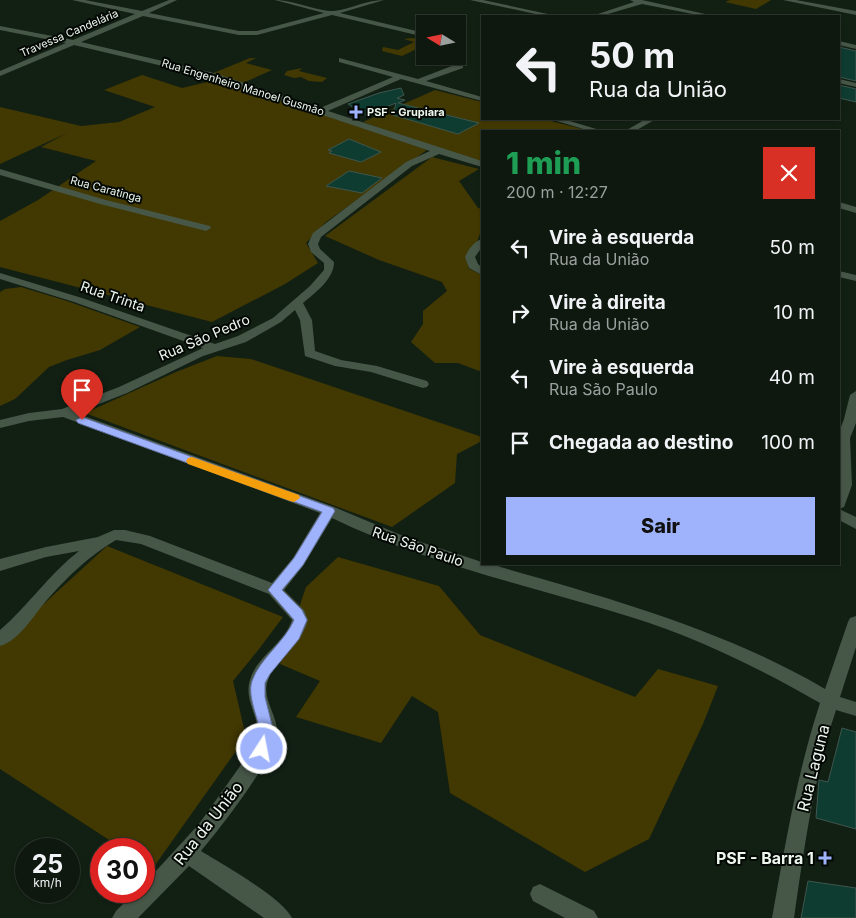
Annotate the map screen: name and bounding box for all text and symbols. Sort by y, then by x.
street label: Travessa Candelária [18,6,120,60]
north arrow [416,15,466,65]
map controls [416,15,466,65]
text: 50 m [589,34,675,76]
icon: left [506,35,571,100]
street label: Rua Engenheiro Manoel Gusmão [160,56,326,119]
text: Rua da União [589,76,727,102]
marker: PSF - Grupiara [349,105,363,119]
place label: PSF - Grupiara [367,105,445,119]
text: 1 min [506,145,581,181]
button: close [763,147,815,199]
street label: Rua Caratinga [69,173,143,205]
text: 200 m · 12:27 [506,182,608,202]
text: Vire à esquerda [549,226,694,249]
icon: left [506,234,534,262]
text: 50 m [769,236,815,259]
text: Rua da União [549,249,649,269]
street label: Rua Trinta [79,277,147,315]
text: Vire à direita [549,291,666,314]
icon: right [506,299,534,327]
text: 10 m [773,301,815,324]
street label: Rua São Pedro [156,310,252,364]
text: Rua da União [549,314,649,334]
text: Vire à esquerda [549,356,694,379]
icon: left [506,364,534,392]
text: 40 m [769,366,815,389]
pin [61,369,103,420]
icon: arrive [68,376,96,404]
text: Rua São Paulo [549,379,658,399]
icon: arrive [506,429,534,457]
text: Chegada ao destino [549,431,733,454]
text: 100 m [761,431,815,454]
button: Sair [506,497,815,555]
street label: Rua São Paulo [370,522,466,570]
position arrow [235,722,287,774]
street label: Rua Laguna [793,722,833,814]
street label: Rua da União [169,777,247,869]
speed limit sign: 30 [90,838,155,903]
place label: PSF - Barra 1 [716,848,814,868]
text: 25 [32,849,63,879]
marker: PSF - Barra 1 [818,851,832,865]
text: km/h [33,875,62,890]

